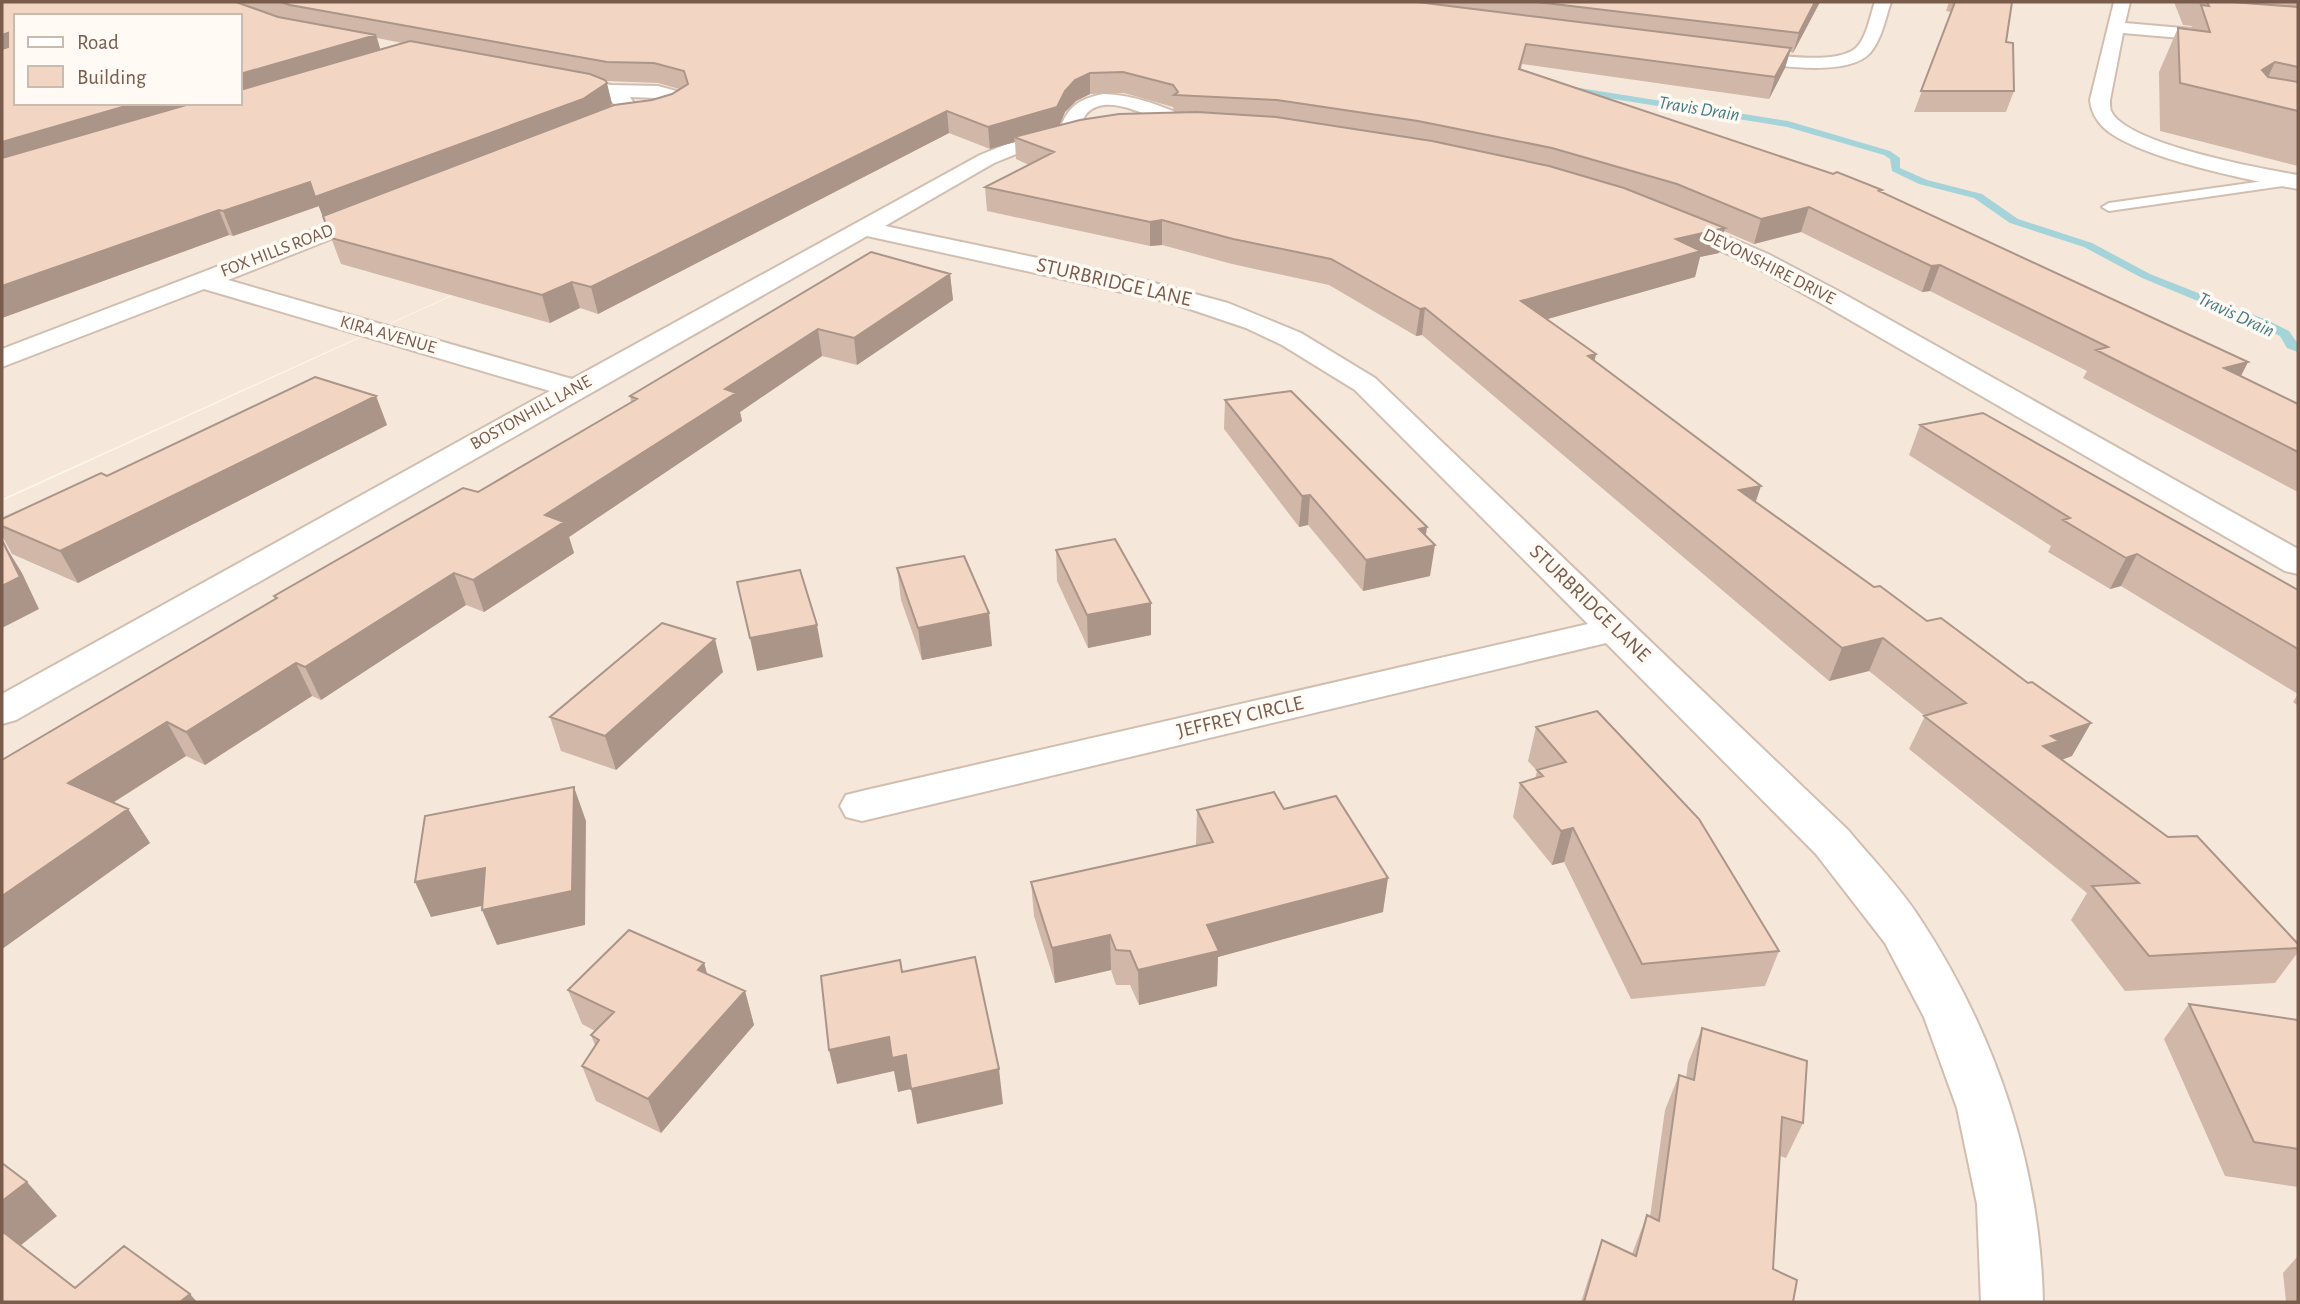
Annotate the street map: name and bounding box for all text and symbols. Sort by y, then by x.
legend [14,14,242,105]
text: Road [77,32,119,53]
text: Building [77,67,147,88]
water label: Travis Drain [1657,93,1741,125]
street label: FOX HILLS ROAD [218,221,336,281]
street label: DEVONSHIRE DRIVE [1700,226,1838,308]
street label: STURBRIDGE LANE [1035,254,1193,310]
water label: Travis Drain [2195,289,2277,341]
street label: KIRA AVENUE [338,313,438,357]
street label: BOSTONHILL LANE [468,372,595,454]
street label: STURBRIDGE LANE [1526,540,1654,666]
street label: JEFFREY CIRCLE [1175,692,1305,742]

